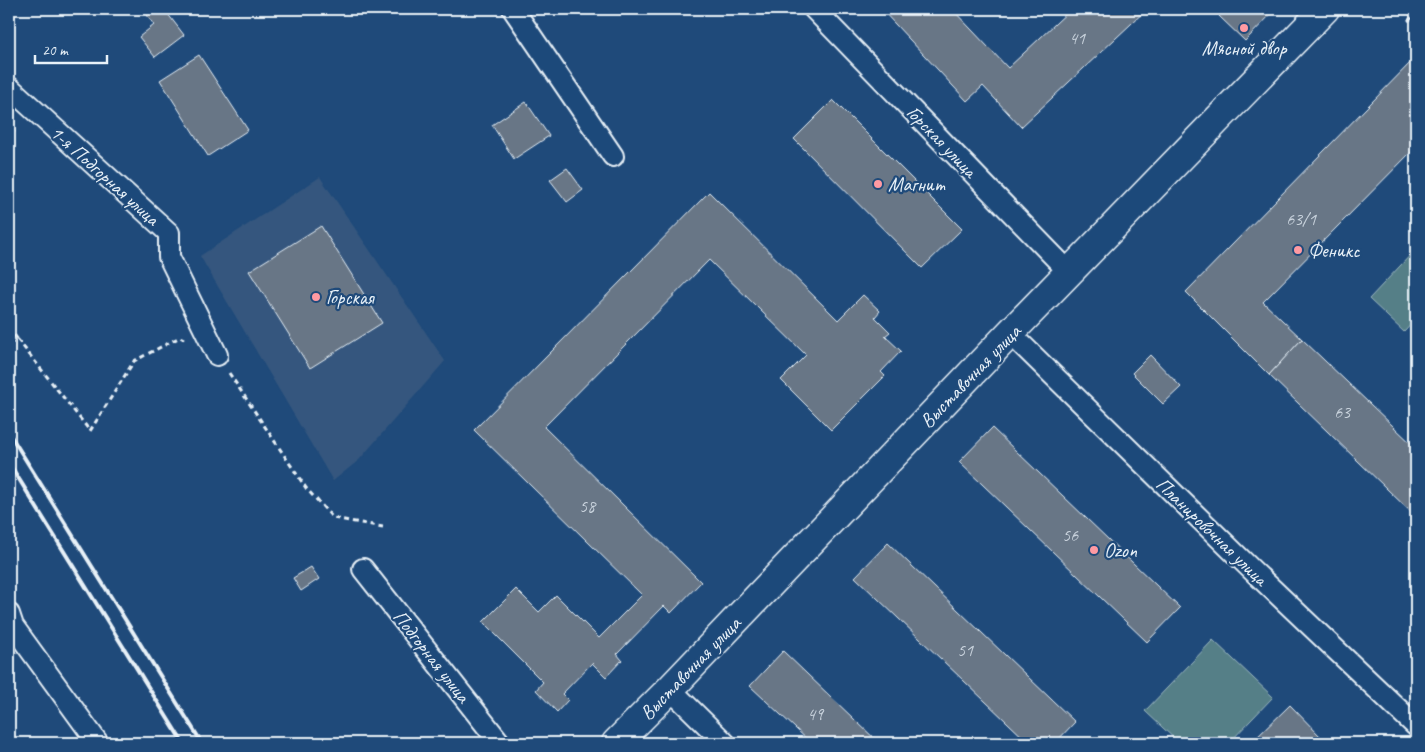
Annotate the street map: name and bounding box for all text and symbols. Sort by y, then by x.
marker: Мясной двор [1238,22,1250,34]
house number: 41 [1069,27,1086,49]
scale bar [35,32,108,64]
place label: Мясной двор [1202,36,1288,61]
text: 20 m [42,41,69,60]
street label: Горская улица [901,100,983,184]
street label: 1-я Подгорная улица [45,120,166,232]
place label: Магнит [888,172,946,197]
marker: Магнит [872,178,884,190]
house number: 63/1 [1286,208,1317,230]
place label: Феникс [1308,238,1360,263]
marker: Феникс [1292,244,1304,256]
place label: Горская [326,285,376,310]
marker: Горская [310,291,322,303]
street label: Выставочная улица [915,318,1027,433]
house number: 63 [1334,401,1352,423]
street label: Планировочная улица [1151,472,1274,592]
house number: 58 [579,495,597,517]
house number: 56 [1062,524,1079,546]
place label: Ozon [1104,538,1138,563]
marker: Ozon [1088,544,1100,556]
street label: Подгорная улица [388,605,476,709]
street label: Выставочная улица [635,610,747,725]
house number: 51 [957,639,974,661]
house number: 49 [807,703,825,725]

